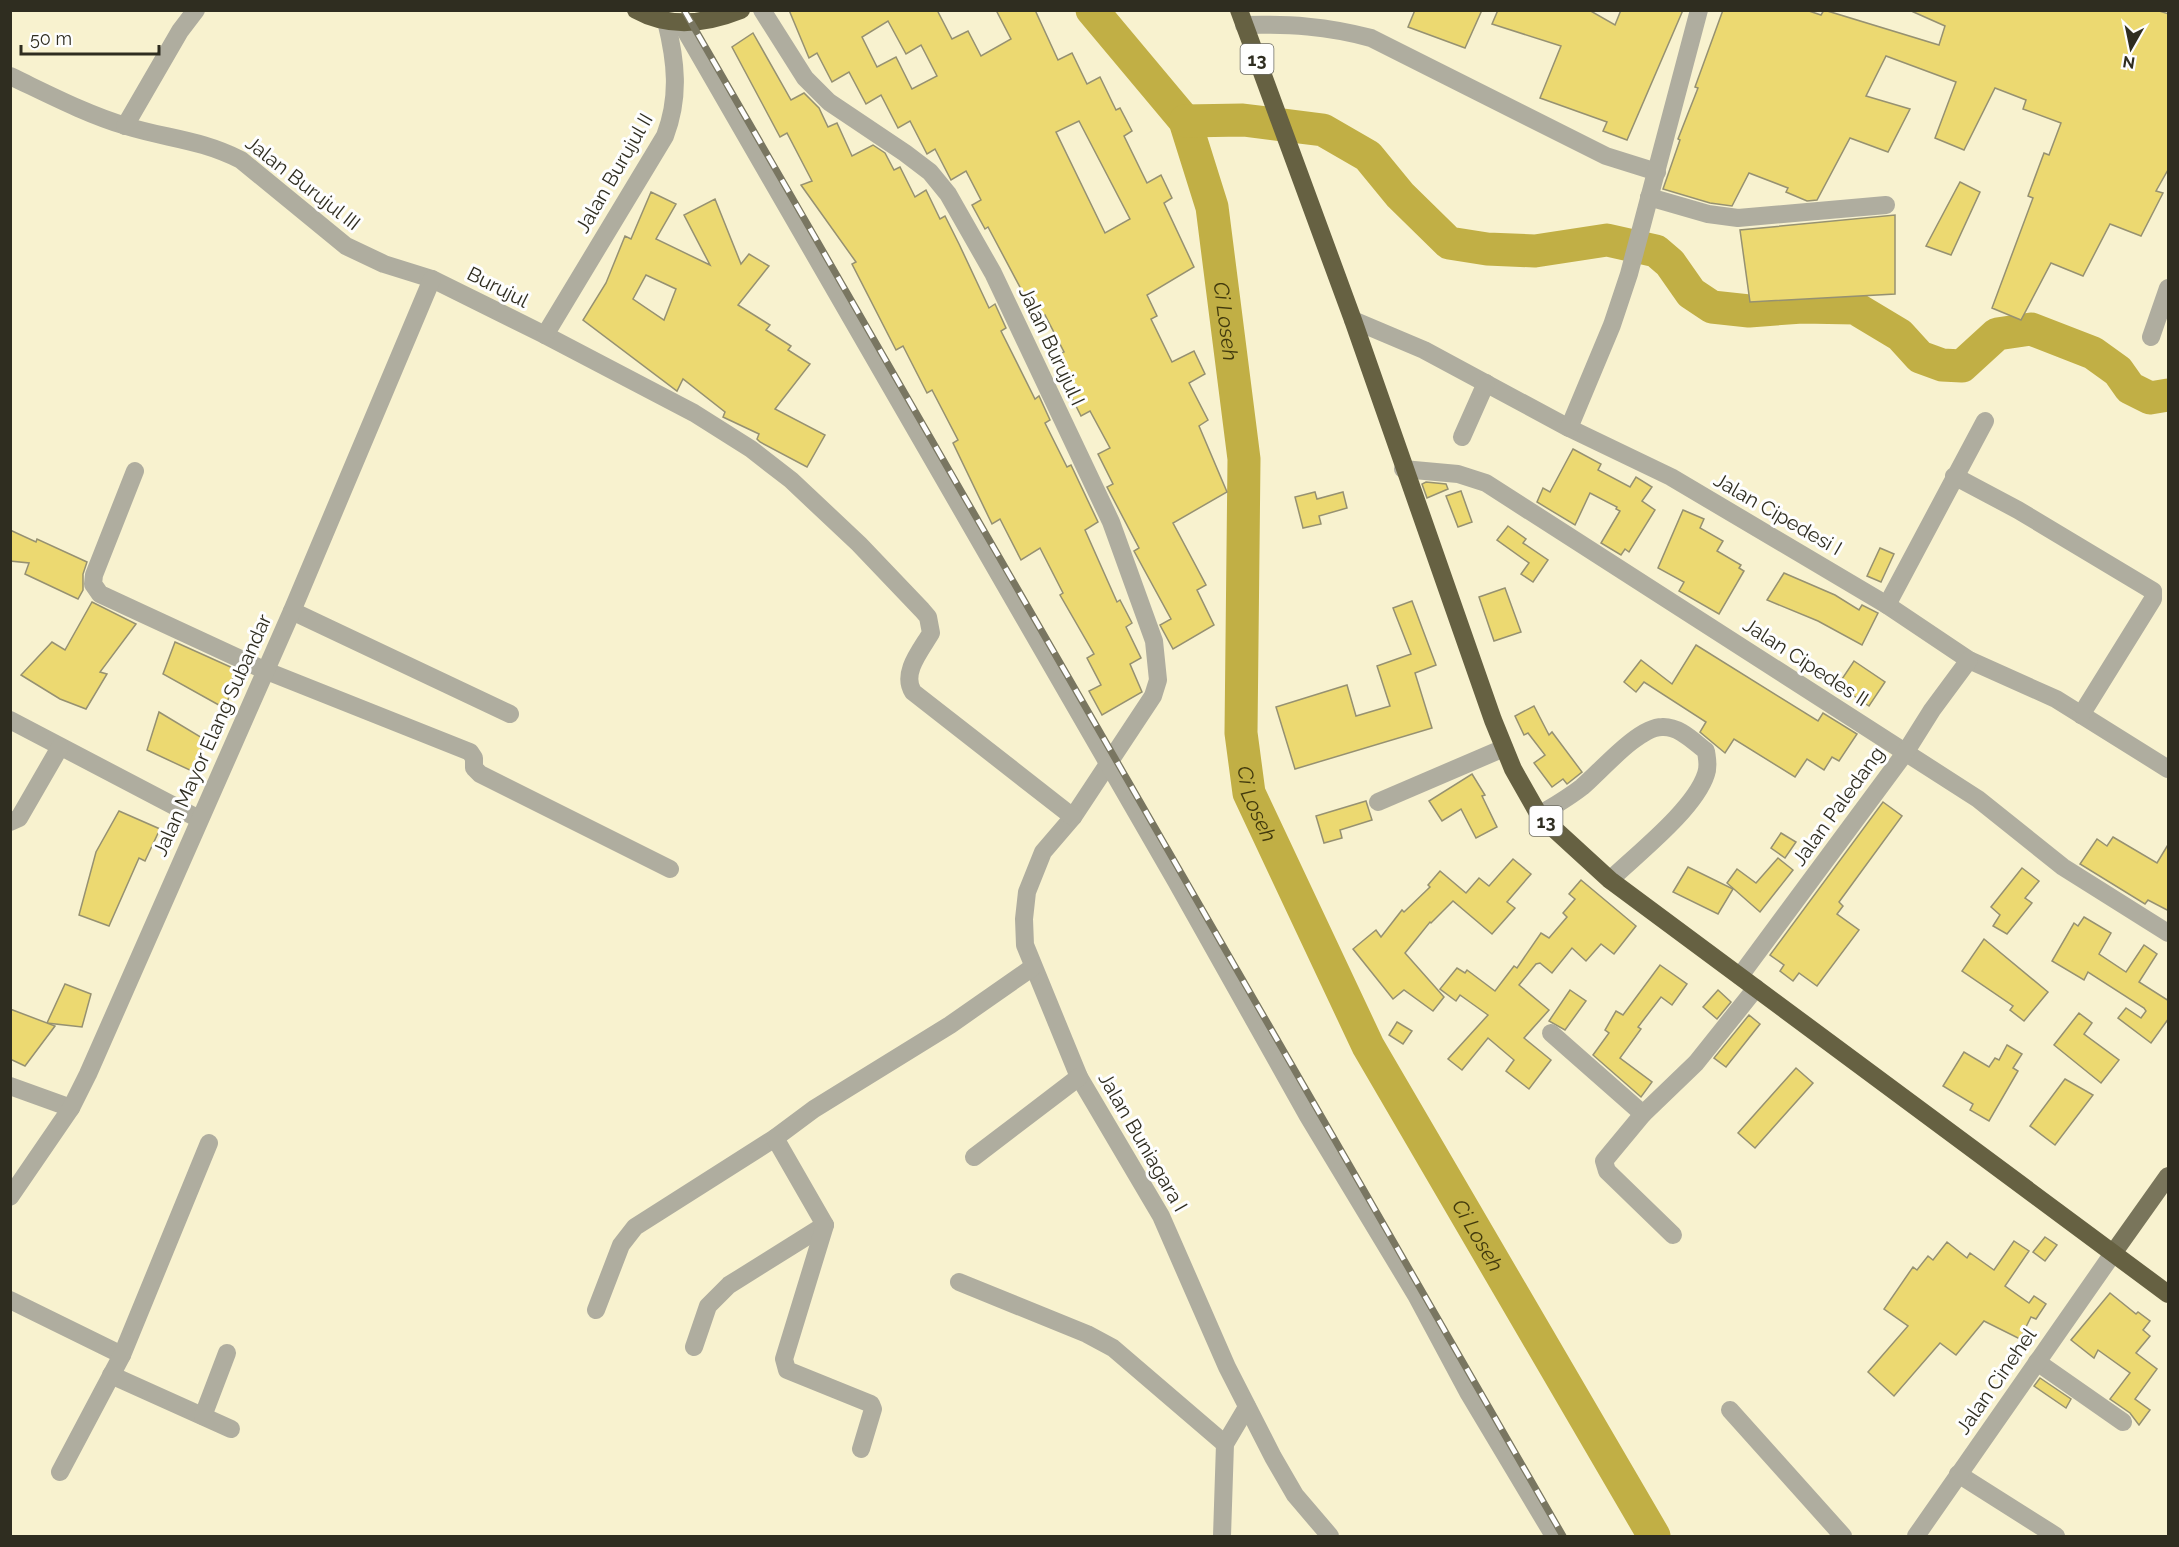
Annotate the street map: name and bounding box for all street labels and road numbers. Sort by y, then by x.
road number: 13 [1240,44,1274,74]
street label: Jalan Burujul II [570,109,658,237]
street label: Jalan Burujul III [241,131,365,235]
street label: Burujul [463,261,533,313]
street label: Jalan Burujul I [1014,283,1090,409]
street label: Jalan Cipedesi I [1710,468,1846,560]
street label: Jalan Mayor Elang Subandar [148,610,276,860]
street label: Jalan Cipedes II [1739,613,1873,711]
street label: Jalan Paledang [1787,742,1889,870]
road number: 13 [1530,806,1562,836]
street label: Jalan Buniagara I [1093,1068,1193,1216]
street label: Jalan Cinehel [1951,1323,2042,1439]

